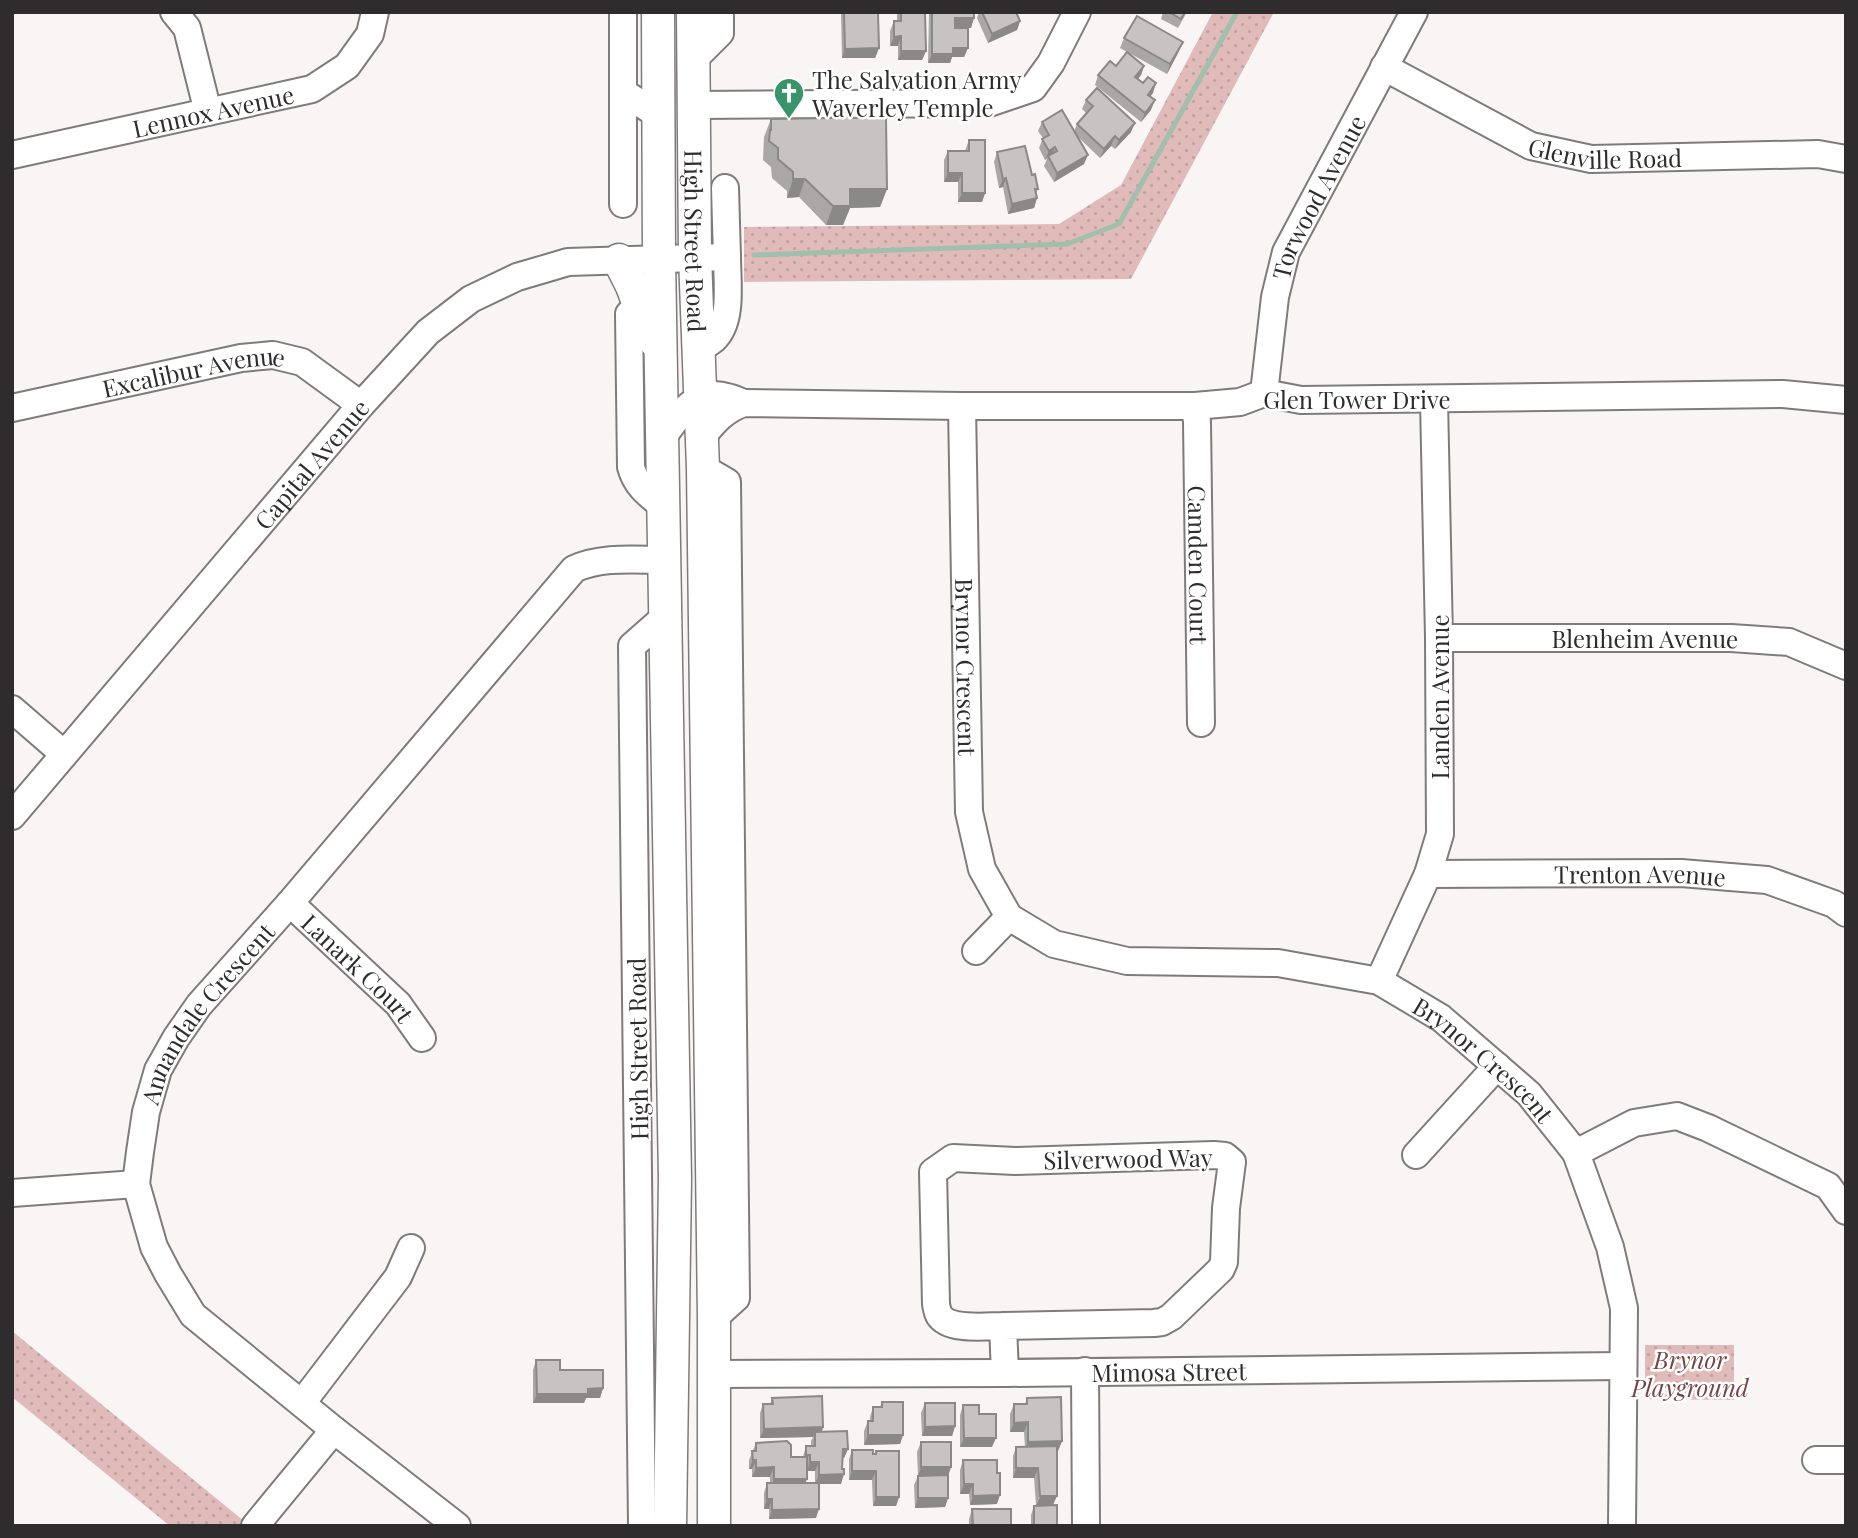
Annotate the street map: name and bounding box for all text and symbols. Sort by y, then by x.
place label: The Salvation Army Waverley Temple [811,63,1021,123]
church icon: The Salvation Army Waverley Temple [772,76,806,120]
street label: Lennox Avenue [130,77,297,144]
street label: Torwood Avenue [1264,109,1372,282]
street label: Glenville Road [1525,130,1682,175]
street label: High Street Road [678,150,714,333]
street label: Excalibur Avenue [99,339,289,404]
street label: Glen Tower Drive [1263,383,1451,415]
street label: Capital Avenue [247,392,375,536]
street label: Camden Court [1182,485,1216,645]
street label: Brynor Crescent [949,578,984,757]
street label: Landen Avenue [1423,614,1455,780]
street label: Blenheim Avenue [1552,622,1740,654]
street label: Trenton Avenue [1554,857,1727,893]
street label: Lanark Court [295,906,422,1029]
street label: Annandale Crescent [133,915,281,1109]
street label: High Street Road [619,957,655,1141]
street label: Brynor Crescent [1407,989,1562,1129]
street label: Silverwood Way [1043,1141,1213,1175]
park label: Brynor Playground [1630,1343,1750,1403]
street label: Mimosa Street [1091,1354,1247,1388]

